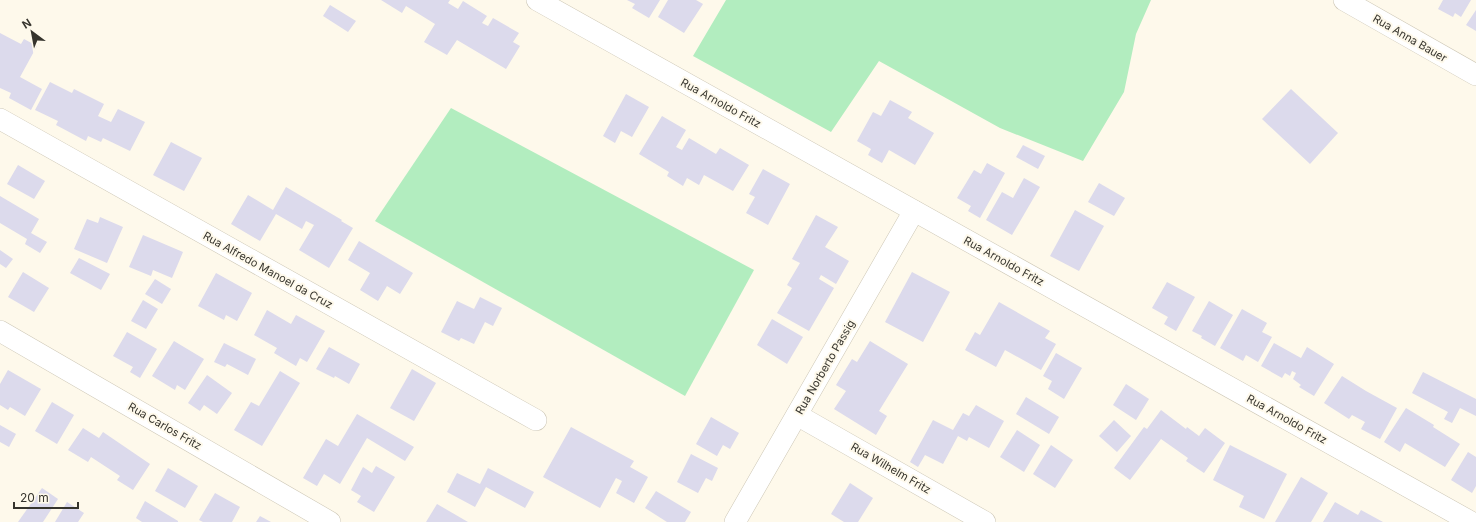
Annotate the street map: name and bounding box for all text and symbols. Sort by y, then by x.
street label: Rua Anna Bauer [1370,11,1450,65]
north arrow [12,12,52,52]
text: N [19,15,34,32]
street label: Rua Arnoldo Fritz [678,75,764,131]
street label: Rua Alfredo Manoel da Cruz [201,228,335,312]
street label: Rua Arnoldo Fritz [961,233,1047,289]
street label: Rua Norberto Passig [792,317,858,417]
street label: Rua Arnoldo Fritz [1244,391,1330,447]
street label: Rua Carlos Fritz [126,399,204,453]
street label: Rua Wilhelm Fritz [848,439,934,497]
scale bar [14,484,78,510]
text: 20 m [20,490,49,505]

